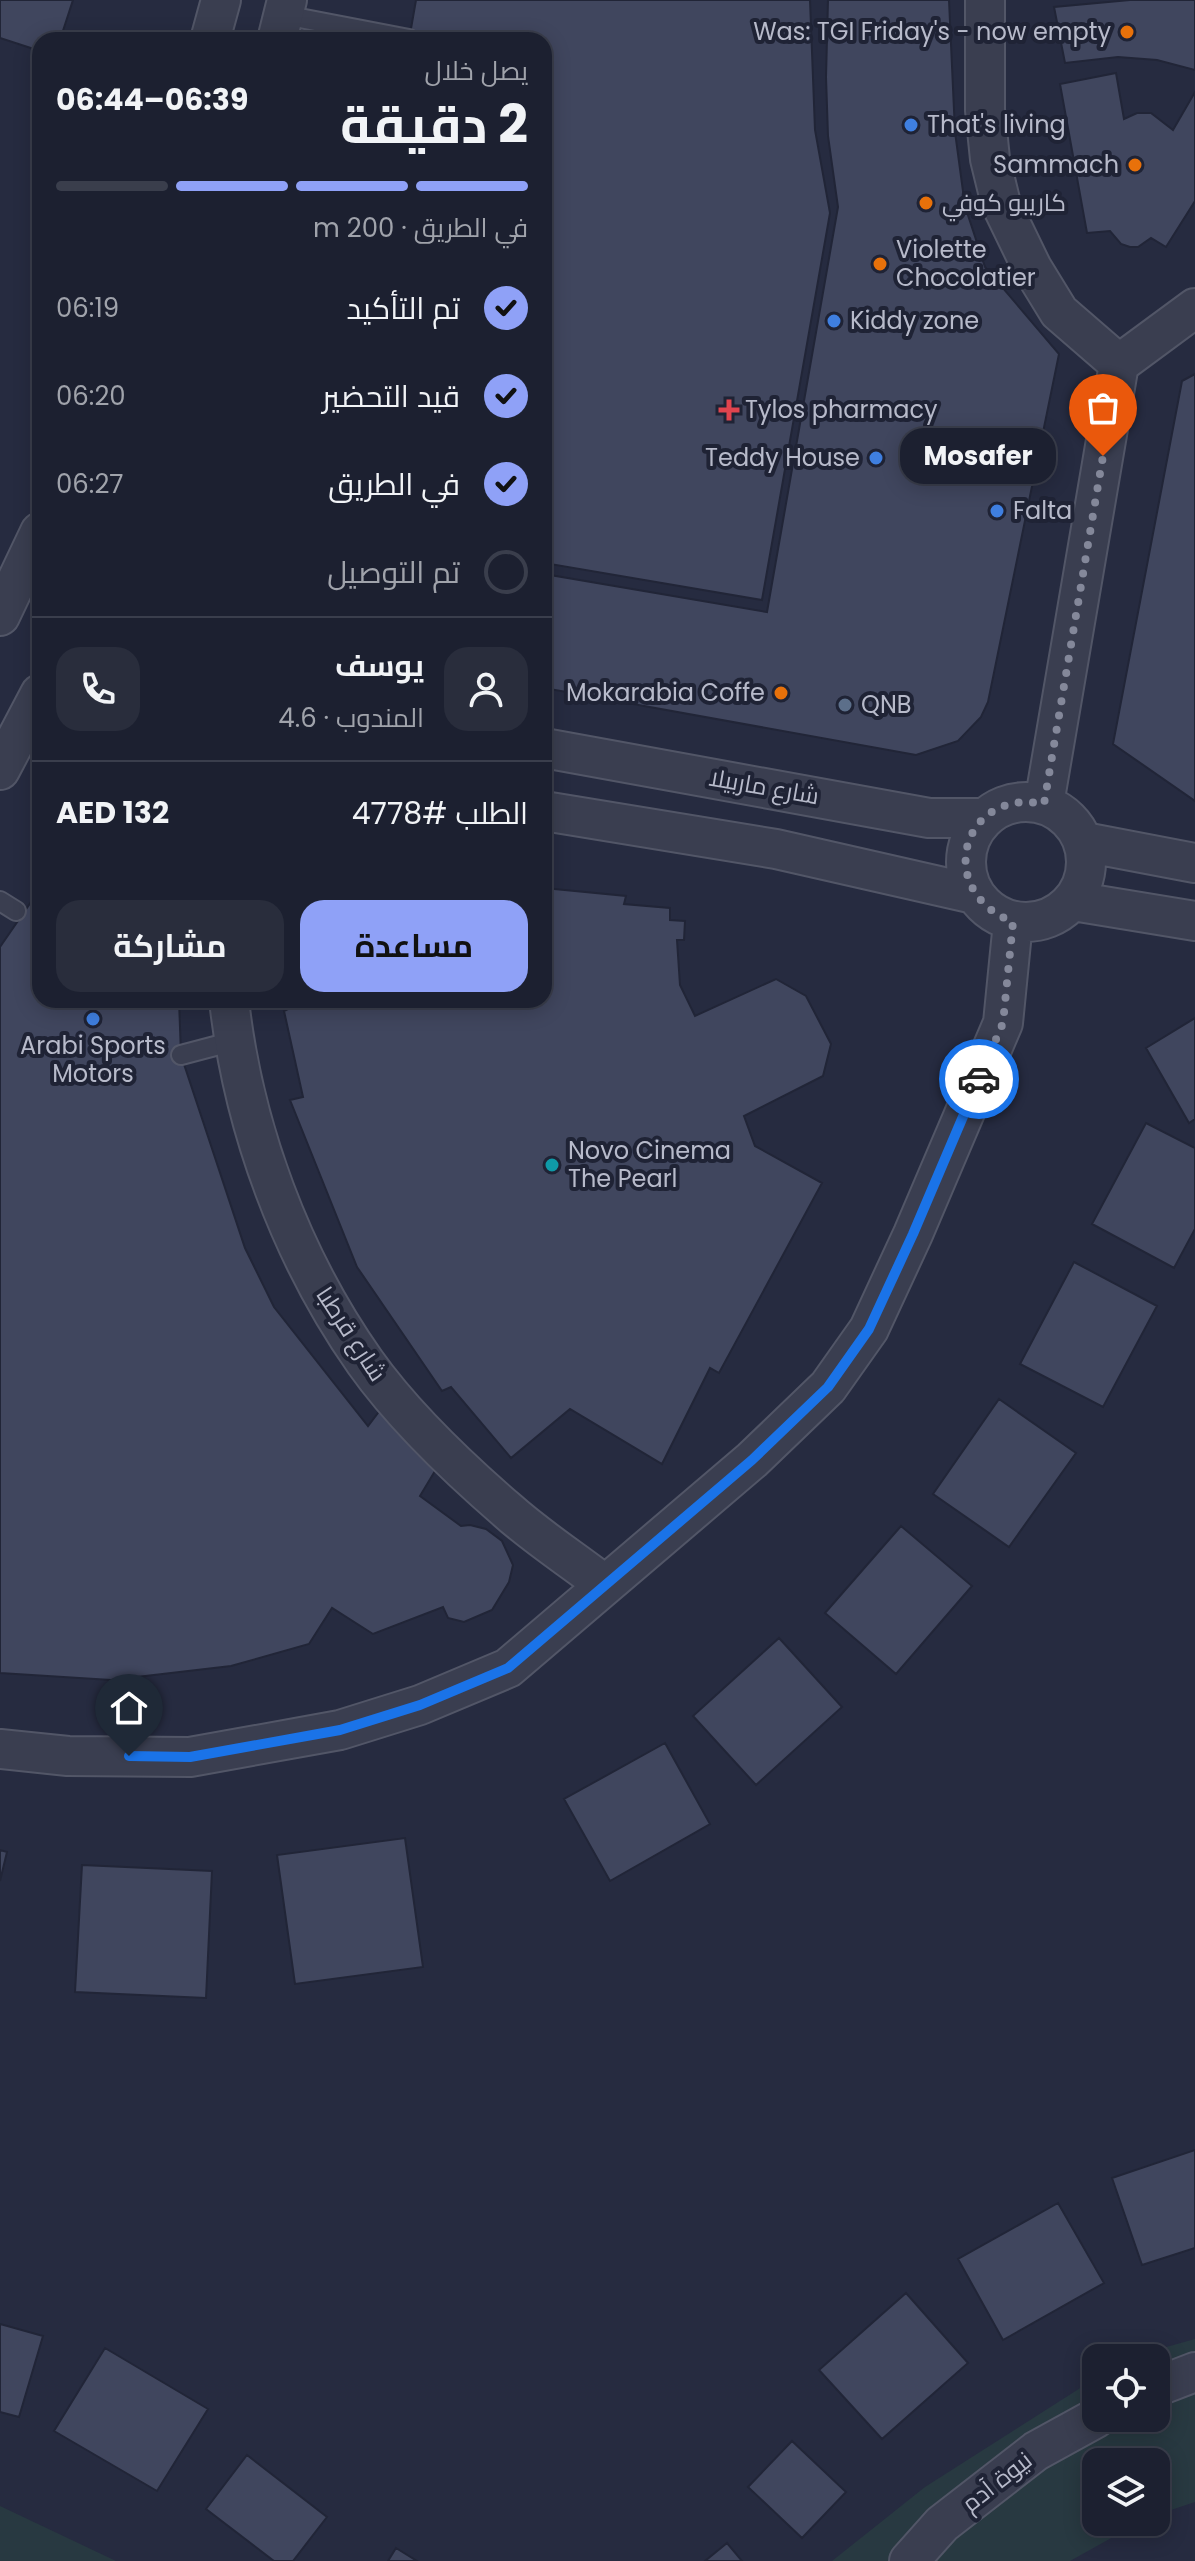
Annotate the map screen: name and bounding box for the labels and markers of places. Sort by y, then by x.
place label: Was: TGI Friday's - now empty [753,15,1111,48]
marker: Was: TGI Friday's - now empty [1118,23,1136,41]
place label: That's living [927,108,1066,141]
marker: That's living [902,116,920,134]
place label: Sammach [993,148,1119,181]
marker: Sammach [1126,156,1144,174]
place label: كاريبو كوفي [942,186,1066,222]
marker: كاريبو كوفي [917,194,935,212]
place label: Violette Chocolatier [896,233,1036,294]
marker: Violette Chocolatier [871,255,889,273]
place label: Kiddy zone [850,304,979,337]
marker: Kiddy zone [825,312,843,330]
pin [1069,374,1137,456]
place label: Tylos pharmacy [745,393,938,426]
marker: Tylos pharmacy [720,401,738,419]
callout: Mosafer [899,428,1055,484]
place label: Teddy House [705,441,860,474]
marker: Teddy House [867,449,885,467]
place label: Falta [1013,494,1072,527]
marker: Falta [988,502,1006,520]
place label: Mokarabia Coffe [566,676,765,709]
marker: Mokarabia Coffe [772,684,790,702]
place label: QNB [861,688,912,721]
marker: QNB [836,696,854,714]
marker: Arabi Sports Motors [84,1010,102,1028]
place label: Arabi Sports Motors [20,1029,166,1090]
place label: Novo Cinema The Pearl [568,1134,731,1195]
marker: Novo Cinema The Pearl [543,1156,561,1174]
pin [95,1674,163,1756]

